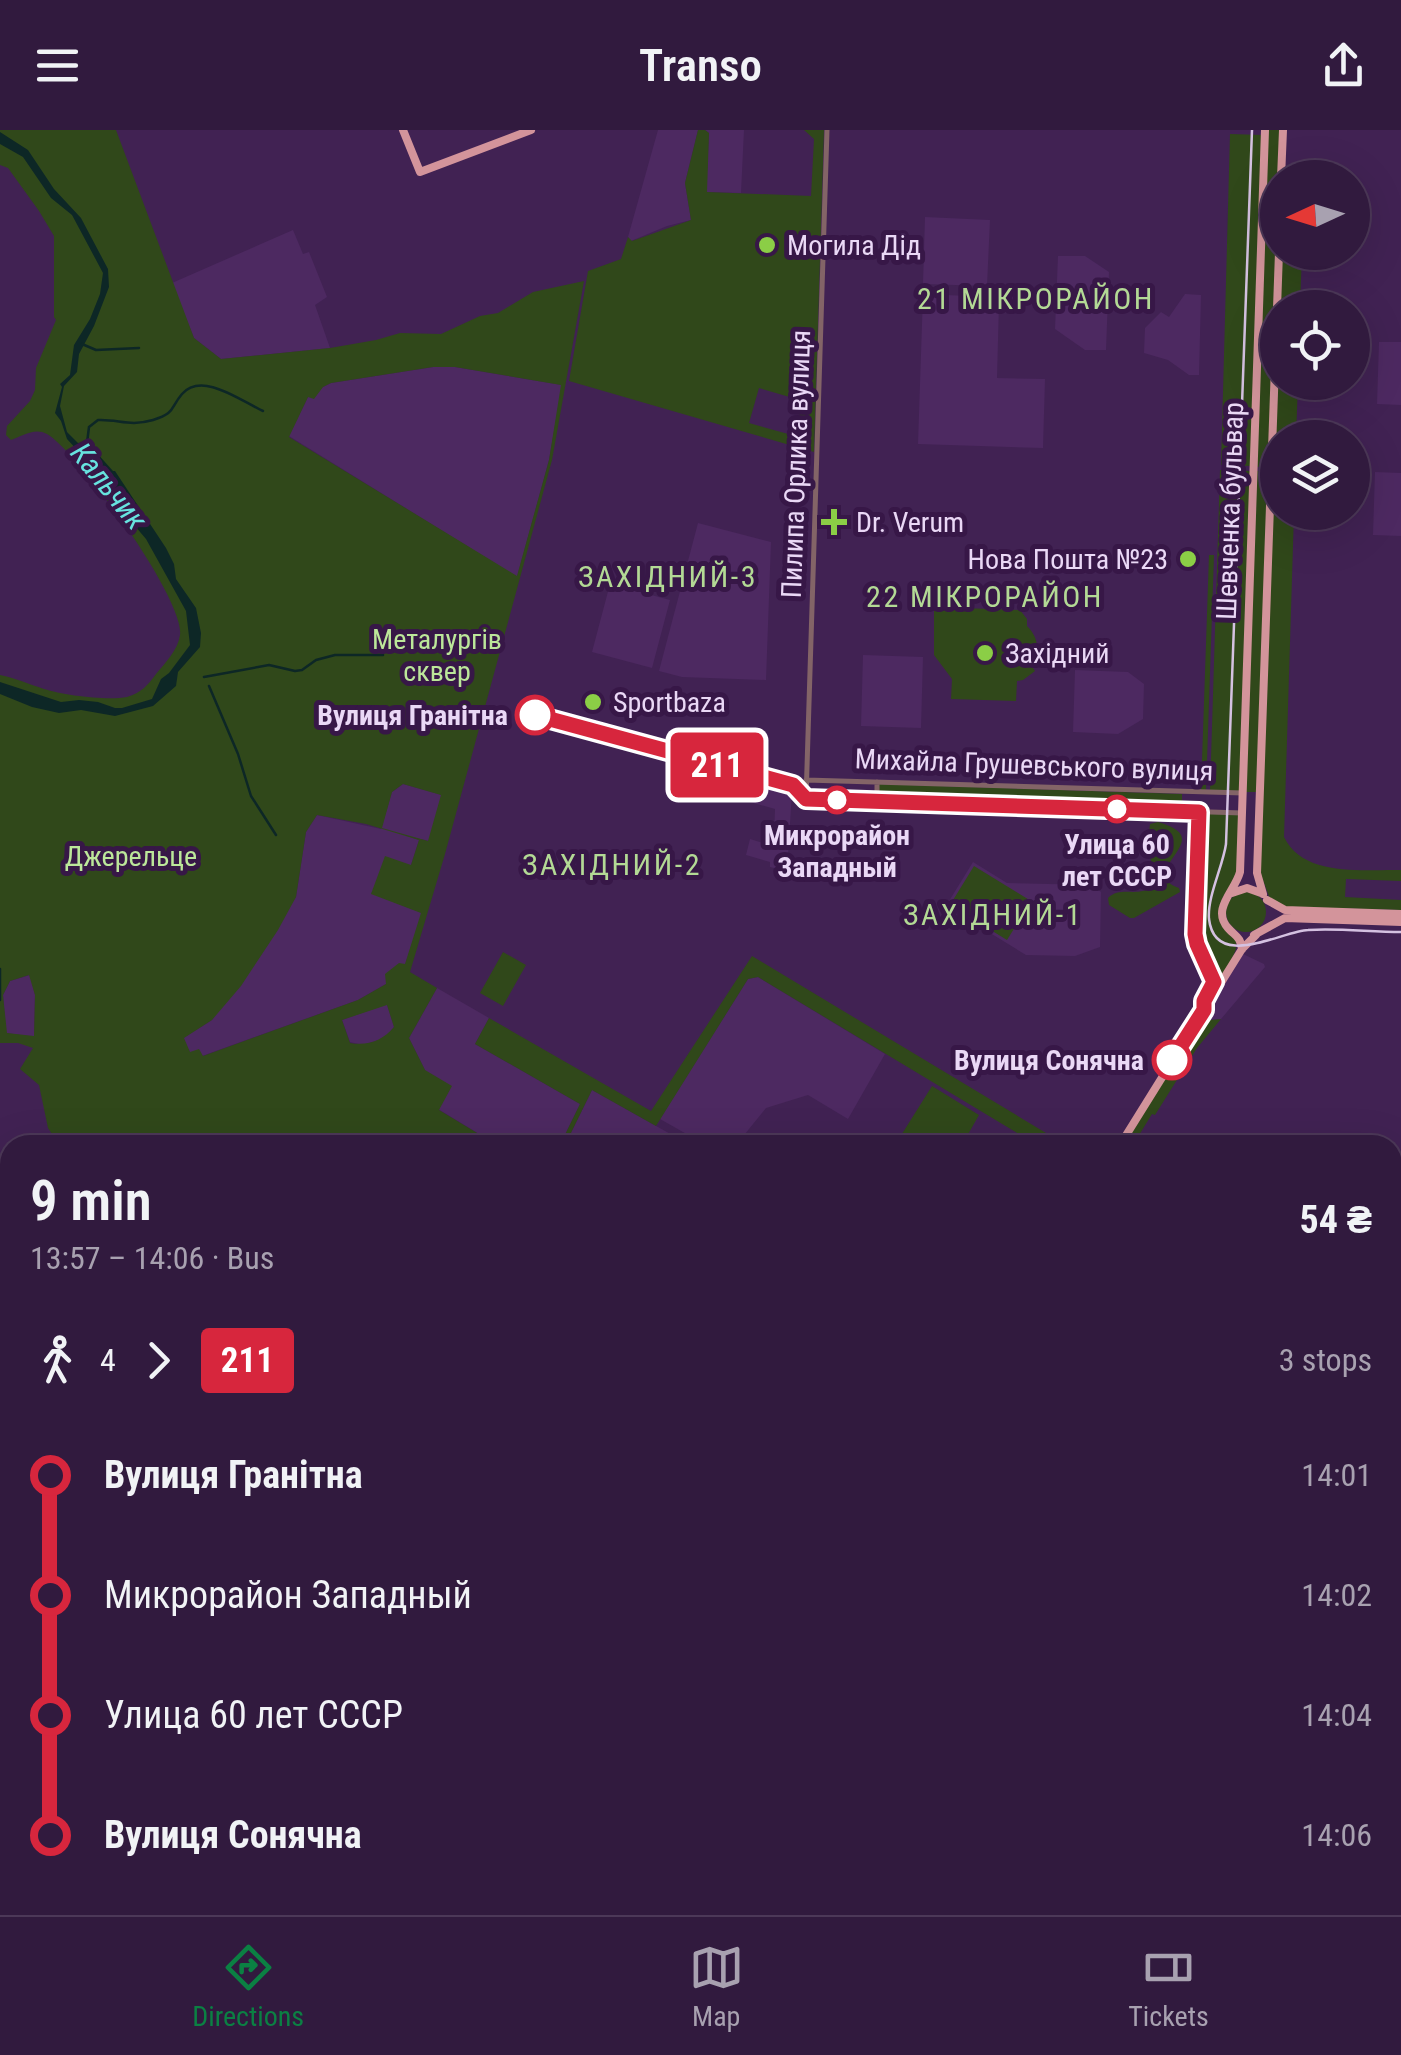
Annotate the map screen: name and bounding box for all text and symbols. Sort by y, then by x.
icon: menu [30,38,85,93]
icon: share [1316,38,1371,93]
text: Transo [639,39,762,92]
north arrow [1260,160,1370,270]
map controls [1260,160,1370,530]
place label: Могила Дiд [787,229,921,262]
marker: Могила Дiд [756,234,778,256]
district label: 21 МІКРОРАЙОН [917,281,1155,316]
button: locate [1260,290,1370,400]
street label: Пилипа Орлика вулиця [775,329,817,599]
street label: Шевченка бульвар [1210,402,1250,620]
button: layers [1260,420,1370,530]
water label: Кальчик [64,436,155,537]
place label: Dr. Verum [856,506,964,539]
marker: Dr. Verum [821,509,847,535]
place label: Нова Пошта №23 [968,543,1168,576]
marker: Нова Пошта №23 [1177,548,1199,570]
district label: ЗАХІДНИЙ-3 [578,559,758,594]
district label: 22 МІКРОРАЙОН [866,579,1104,614]
park label: Металургів сквер [372,623,502,688]
place label: Західний [1005,637,1109,670]
marker: Західний [974,642,996,664]
place label: Sportbaza [613,686,726,719]
marker: Sportbaza [582,691,604,713]
marker: Вулиця Гранітна [516,696,554,734]
place label: Вулиця Гранітна [317,699,508,732]
line badge: 211 [660,732,774,798]
street label: Михайла Грушевського вулиця [854,742,1214,788]
text: 211 [690,745,744,786]
marker: Микрорайон Западный [824,787,850,813]
marker: Улица 60 лет СССР [1104,796,1130,822]
place label: Микрорайон Западный [764,819,910,884]
place label: Улица 60 лет СССР [1062,828,1172,893]
park label: Джерельце [65,840,197,873]
district label: ЗАХІДНИЙ-2 [522,847,702,882]
district label: ЗАХІДНИЙ-1 [903,897,1083,932]
marker: Вулиця Сонячна [1153,1041,1191,1079]
place label: Вулиця Сонячна [954,1044,1144,1077]
text: 9 min [30,1169,152,1233]
text: 54 ₴ [1299,1198,1372,1242]
text: 13:57 – 14:06 · Bus [30,1239,274,1277]
icon: walk [30,1333,85,1388]
icon: forward [131,1333,186,1388]
text: 211 [221,1340,274,1381]
text: 4 [100,1341,116,1379]
text: 3 stops [1279,1341,1372,1379]
text: Вулиця Гранітна [104,1453,363,1497]
text: 14:01 [1301,1456,1372,1494]
text: Микрорайон Западный [104,1573,472,1617]
text: 14:02 [1301,1576,1372,1614]
text: Улица 60 лет СССР [104,1693,403,1737]
text: 14:04 [1301,1696,1372,1734]
text: Вулиця Сонячна [104,1813,362,1857]
text: 14:06 [1301,1816,1372,1854]
tab: Directions [192,1940,304,2033]
tab: Map [689,1940,744,2033]
tab: Tickets [1128,1940,1209,2033]

